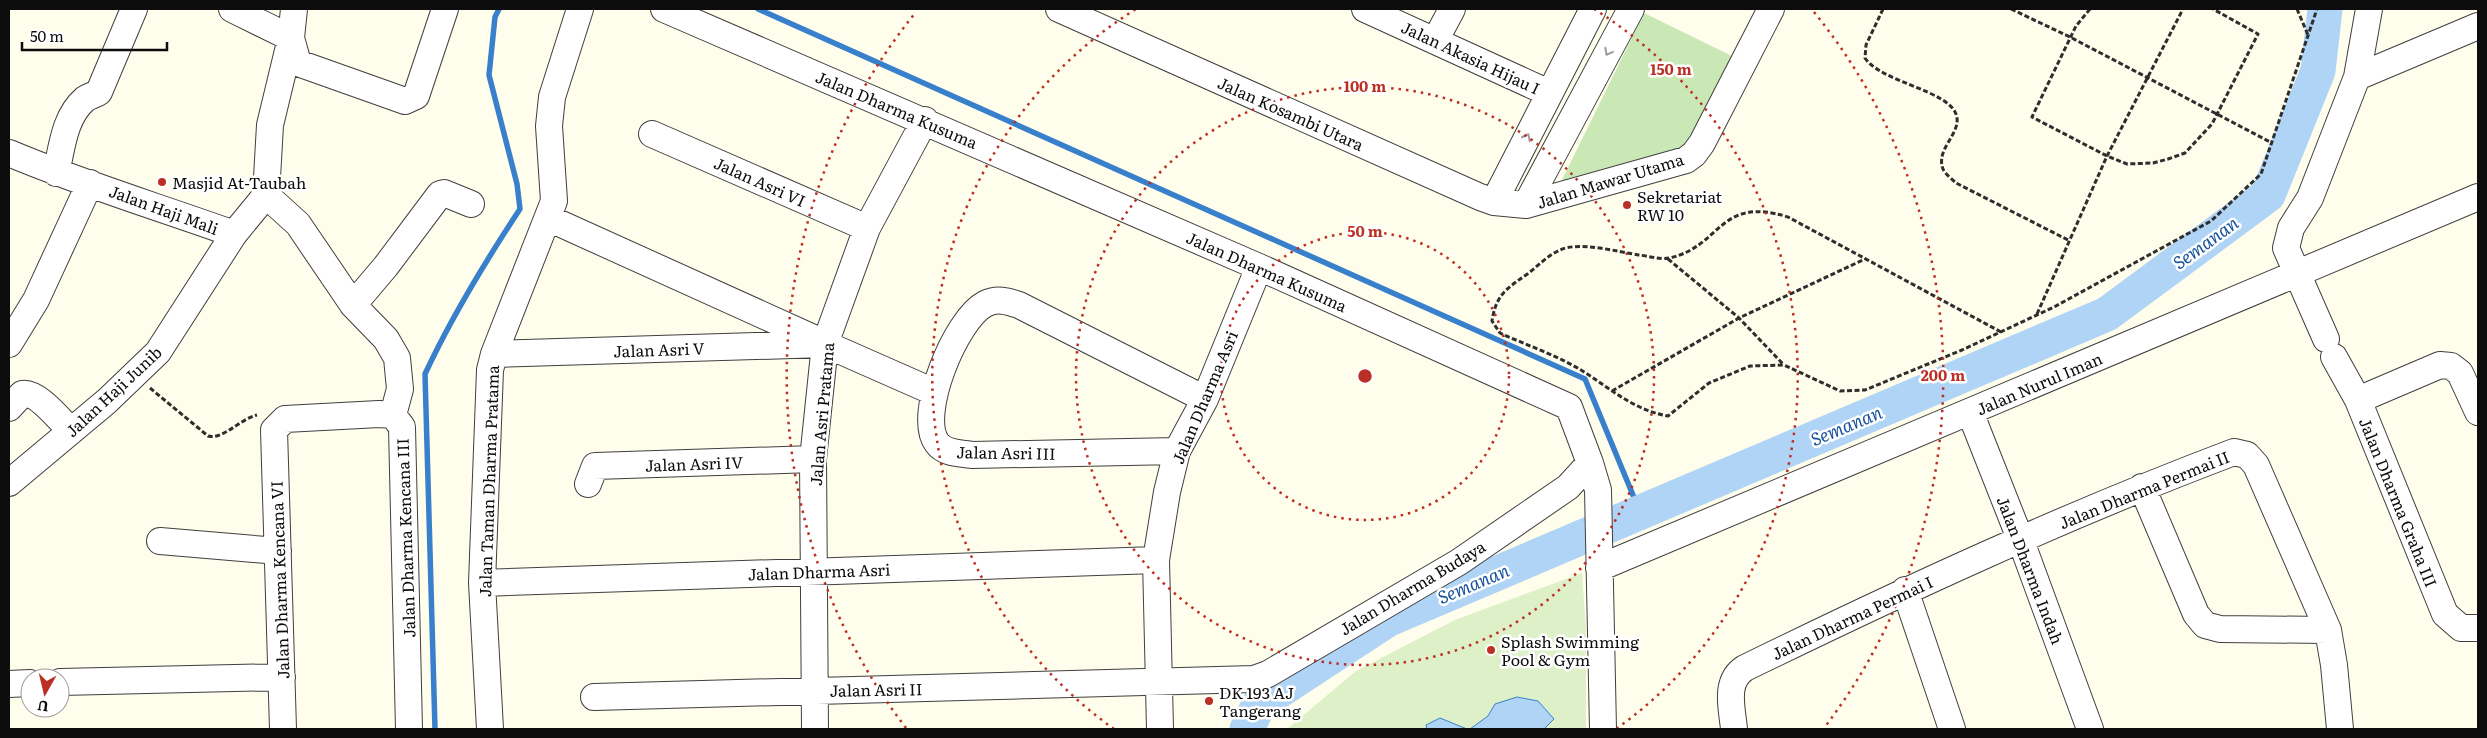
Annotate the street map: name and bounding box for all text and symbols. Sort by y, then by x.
street label: Jalan Akasia Hijau I [1398,14,1544,100]
scale bar [22,20,168,52]
text: 50 m [30,24,64,47]
one-way arrow [1605,47,1615,56]
text: 150 m [1650,57,1692,80]
street label: Jalan Dharma Kusuma [812,64,982,154]
street label: Jalan Kosambi Utara [1214,70,1368,156]
text: 100 m [1344,74,1386,97]
one-way arrow [1521,134,1531,143]
street label: Jalan Mawar Utama [1534,146,1687,214]
street label: Jalan Asri VI [710,150,810,212]
place label: Masjid At-Taubah [172,170,307,194]
marker: Masjid At-Taubah [156,176,168,188]
street label: Jalan Haji Mali [106,178,222,240]
place label: Sekretariat RW 10 [1637,184,1723,226]
marker: Sekretariat RW 10 [1621,199,1633,211]
water label: Semanan [2167,209,2244,275]
text: 50 m [1347,219,1383,242]
street label: Jalan Dharma Kusuma [1183,225,1352,317]
street label: Jalan Dharma Asri [1165,327,1243,467]
street label: Jalan Asri V [613,335,705,363]
street label: Jalan Haji Junib [60,340,166,442]
street label: Jalan Asri Pratama [803,341,839,487]
street label: Jalan Nurul Iman [1972,345,2106,420]
text: 200 m [1921,363,1965,386]
street label: Jalan Taman Dharma Pratama [472,364,504,597]
centre of rings [1356,367,1374,385]
water label: Semanan [1806,398,1886,452]
street label: Jalan Dharma Graha III [2354,414,2444,590]
street label: Jalan Dharma Kencana III [390,438,420,638]
street label: Jalan Asri III [956,439,1056,465]
street label: Jalan Dharma Permai II [2055,444,2233,534]
street label: Jalan Asri IV [645,449,744,477]
street label: Jalan Dharma Kencana VI [264,480,294,680]
street label: Jalan Dharma Indah [1992,493,2070,648]
street label: Jalan Dharma Budaya [1334,534,1490,640]
water label: Semanan [1433,556,1513,610]
street label: Jalan Dharma Asri [747,557,891,585]
street label: Jalan Dharma Permai I [1767,569,1937,665]
place label: Splash Swimming Pool & Gym [1501,629,1639,671]
marker: Splash Swimming Pool & Gym [1485,644,1497,656]
north arrow [20,668,70,718]
street label: Jalan Asri II [829,676,923,702]
place label: DK 193 AJ Tangerang [1219,680,1301,722]
marker: DK 193 AJ Tangerang [1203,695,1215,707]
text: U [36,696,50,718]

